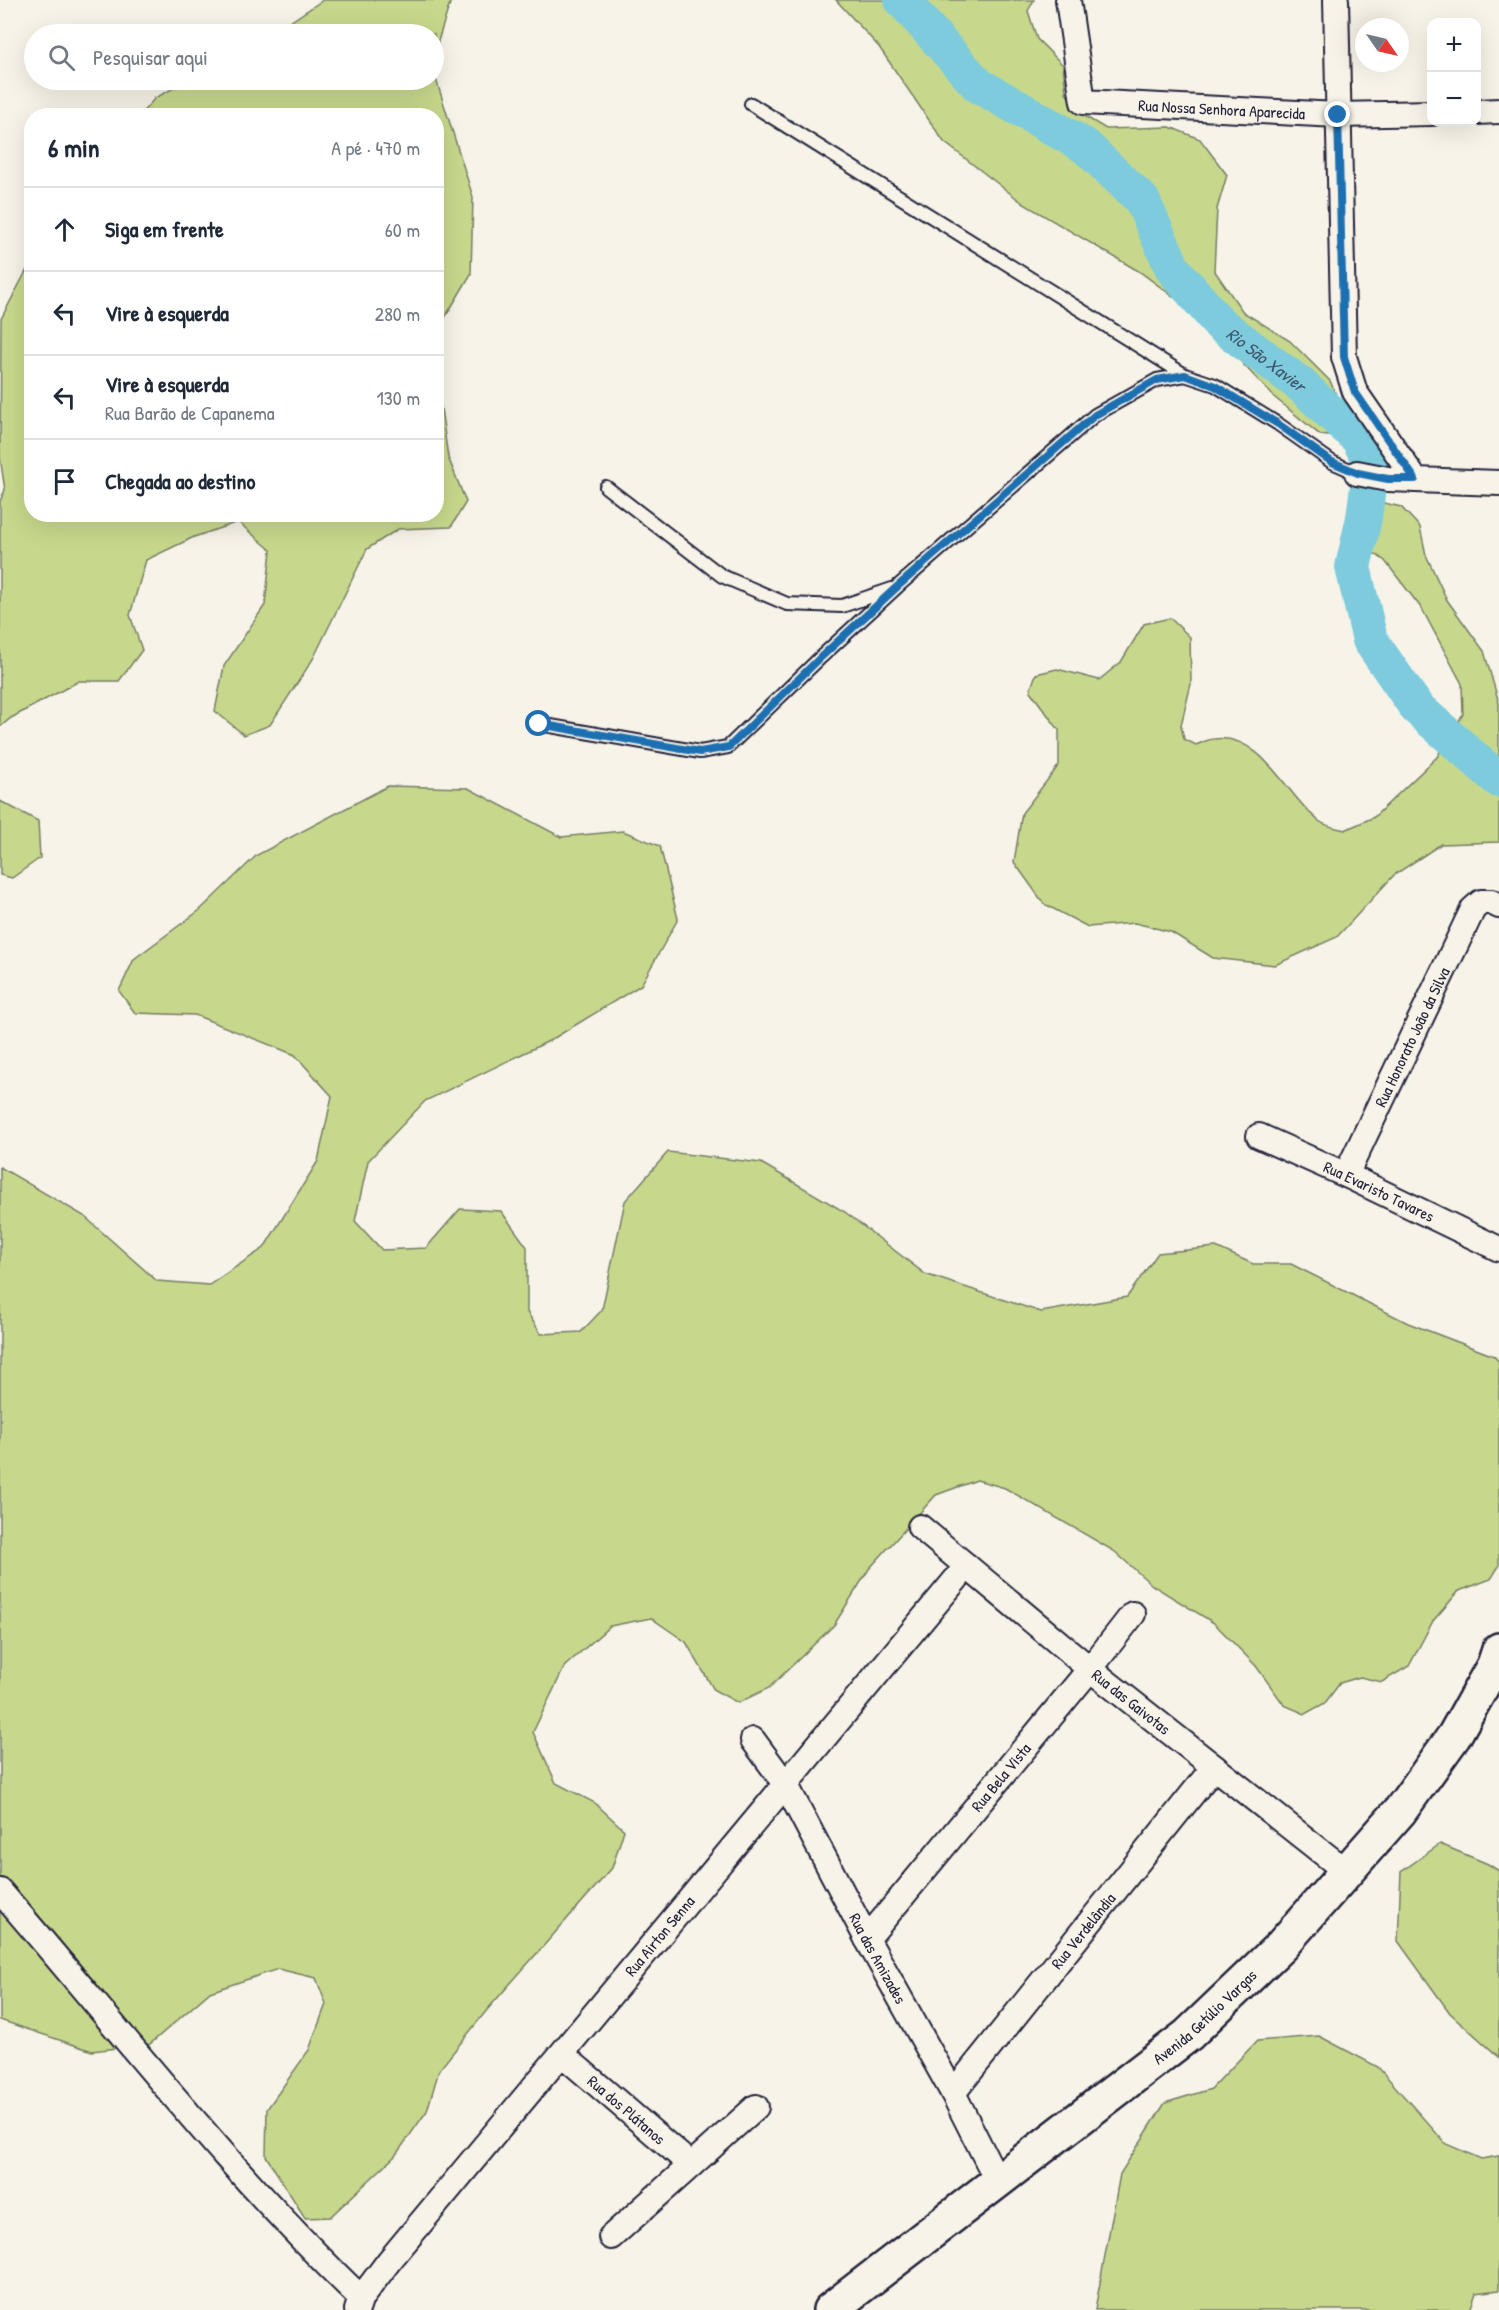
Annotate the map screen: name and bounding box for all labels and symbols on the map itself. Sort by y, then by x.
north arrow [1355,18,1409,72]
street label: Rua Nossa Senhora Aparecida [1138,94,1306,124]
route end [1324,101,1350,127]
water label: Rio São Xavier [1222,321,1314,398]
route start [525,710,551,736]
street label: Rua Honorato João da Silva [1369,963,1455,1110]
street label: Rua Evaristo Tavares [1320,1155,1438,1227]
street label: Rua das Gaivotas [1087,1664,1175,1739]
street label: Rua Bela Vista [966,1738,1036,1816]
street label: Rua Verdelândia [1046,1888,1120,1973]
street label: Rua Airton Senna [619,1891,699,1981]
street label: Rua das Amizades [844,1909,912,2008]
street label: Avenida Getúlio Vargas [1148,1964,1261,2069]
street label: Rua dos Plátanos [583,2070,670,2149]

